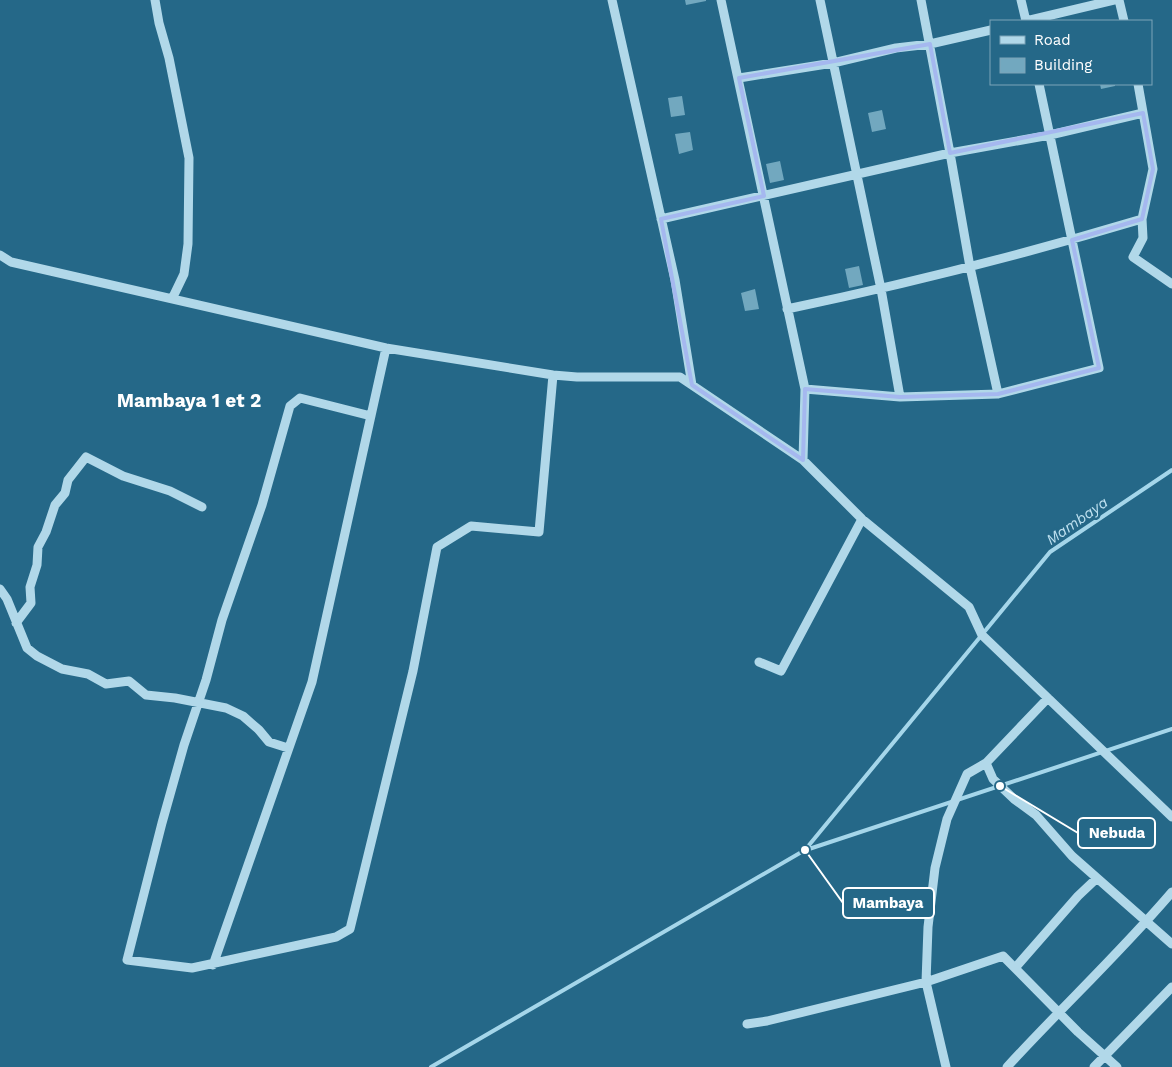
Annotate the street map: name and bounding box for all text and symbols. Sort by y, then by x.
legend [990,20,1152,85]
text: Road [1034,31,1071,49]
text: Building [1034,56,1092,74]
district label: Mambaya 1 et 2 [117,389,261,412]
water label: Mambaya [1043,493,1111,549]
callout: Nebuda [1078,818,1155,848]
text: Nebuda [1089,824,1146,842]
callout: Mambaya [843,888,934,918]
text: Mambaya [853,894,924,912]

